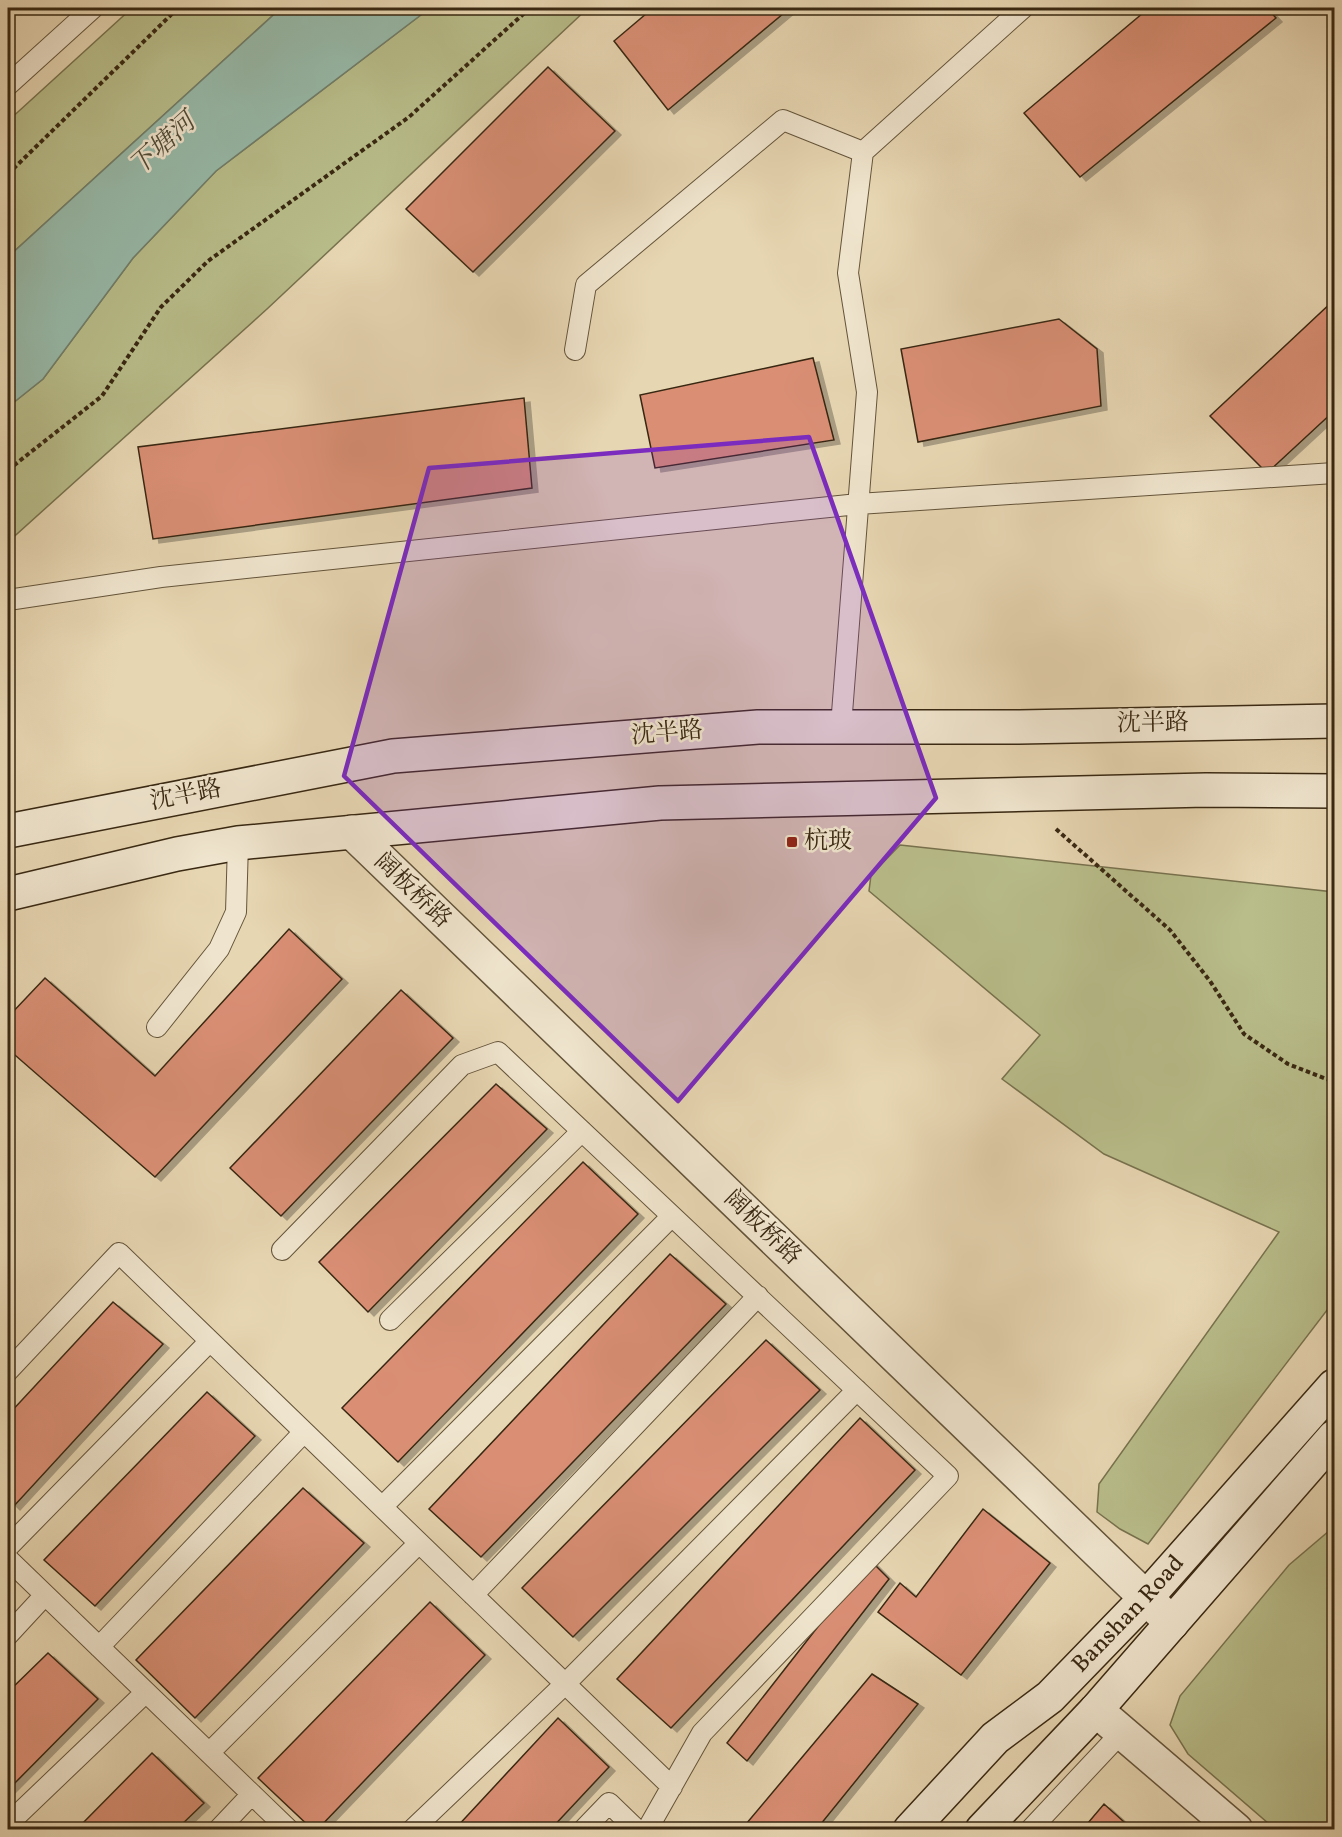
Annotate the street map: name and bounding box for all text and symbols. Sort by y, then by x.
water label: 下塘河 [122,103,207,184]
street label: 沈半路 [1117,706,1189,742]
street label: 沈半路 [630,714,704,754]
street label: 沈半路 [147,772,225,820]
place label: 杭玻 [804,825,852,859]
marker: 杭玻 [785,835,799,849]
street label: 阔板桥路 [366,845,458,937]
street label: 阔板桥路 [716,1182,808,1274]
street label: Banshan Road [1065,1548,1193,1681]

